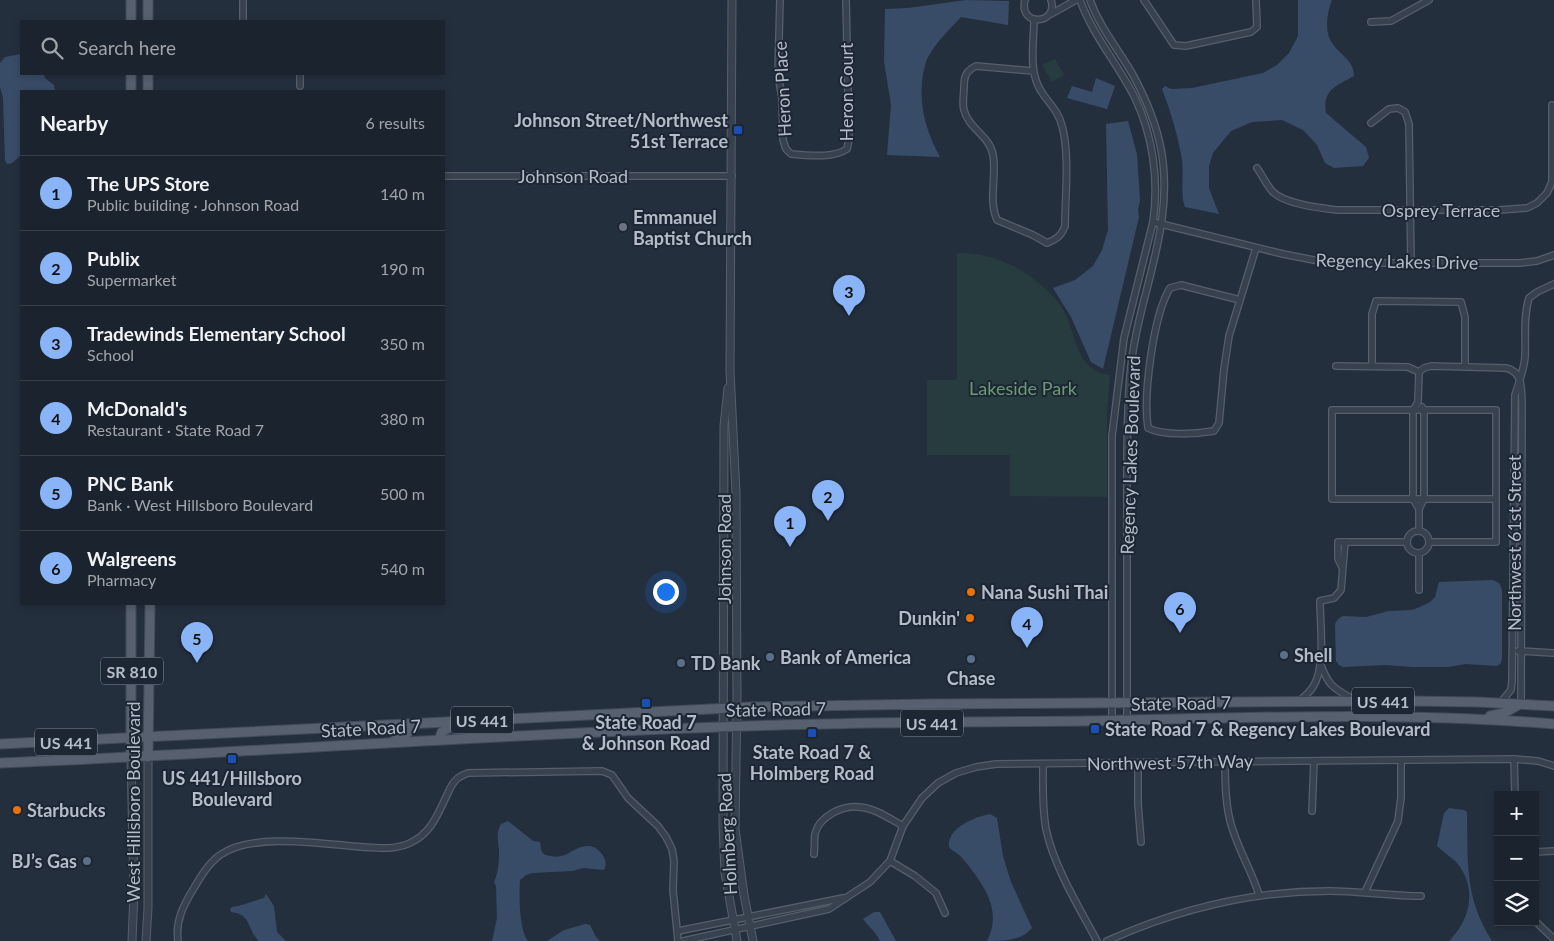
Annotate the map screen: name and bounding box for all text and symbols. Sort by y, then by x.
search box [20,20,445,75]
icon: search [38,34,66,62]
text: Search here [78,36,176,59]
street label: Heron Place [769,41,795,137]
street label: Heron Court [835,42,857,142]
place label: Johnson Street/Northwest 51st Terrace [514,109,728,152]
text: Nearby [40,110,108,135]
text: 6 results [365,113,425,132]
marker: Johnson Street/Northwest 51st Terrace [732,124,744,136]
street label: Johnson Road [518,165,628,187]
text: The UPS Store [87,172,209,195]
text: 1 [51,184,61,203]
text: 140 m [380,184,425,203]
text: Public building · Johnson Road [87,195,299,214]
street label: Osprey Terrace [1382,199,1500,221]
place label: Emmanuel Baptist Church [633,206,752,249]
marker: Emmanuel Baptist Church [617,221,629,233]
text: Publix [87,247,140,270]
street label: Regency Lakes Drive [1316,249,1478,273]
text: 2 [51,259,61,278]
text: 190 m [380,259,425,278]
text: Supermarket [87,270,176,289]
pin: 3 [833,275,865,316]
text: Tradewinds Elementary School [87,322,346,345]
text: 3 [51,334,61,353]
text: 350 m [380,334,425,353]
text: School [87,345,134,364]
street label: Regency Lakes Boulevard [1116,355,1144,555]
park label: Lakeside Park [969,377,1078,399]
text: McDonald's [87,397,187,420]
text: 4 [51,409,61,428]
text: 380 m [380,409,425,428]
text: Restaurant · State Road 7 [87,420,264,439]
street label: Northwest 61st Street [1503,454,1525,631]
text: PNC Bank [87,472,173,495]
pin: 2 [812,480,844,521]
text: 5 [51,484,61,503]
text: 500 m [380,484,425,503]
street label: Johnson Road [713,494,735,604]
text: Bank · West Hillsboro Boulevard [87,495,313,514]
pin: 1 [774,506,806,547]
text: Walgreens [87,547,176,570]
text: 6 [51,559,61,578]
text: 540 m [380,559,425,578]
text: Pharmacy [87,570,156,589]
your location [653,579,679,605]
place label: Nana Sushi Thai [981,581,1108,603]
marker: Nana Sushi Thai [965,586,977,598]
pin: 6 [1164,592,1196,633]
place label: Dunkin' [898,607,960,629]
pin: 4 [1011,607,1043,648]
marker: Dunkin' [964,612,976,624]
pin: 5 [181,622,213,663]
place label: Shell [1294,644,1332,666]
place label: Bank of America [780,646,911,668]
marker: Shell [1278,649,1290,661]
marker: Bank of America [764,651,776,663]
place label: TD Bank [691,652,761,674]
marker: Chase [965,653,977,665]
marker: TD Bank [675,657,687,669]
road number: SR 810 [101,658,163,684]
place label: Chase [947,667,996,689]
road number: US 441 [1352,688,1414,714]
street label: State Road 7 [1131,691,1231,715]
marker: State Road 7 & Johnson Road [640,697,652,709]
street label: State Road 7 [726,697,826,721]
street label: West Hillsboro Boulevard [122,701,144,903]
road number: US 441 [451,706,513,734]
road number: US 441 [901,710,963,736]
place label: State Road 7 & Johnson Road [582,711,710,754]
street label: State Road 7 [320,714,422,742]
place label: State Road 7 & Regency Lakes Boulevard [1105,718,1431,740]
marker: State Road 7 & Regency Lakes Boulevard [1089,723,1101,735]
marker: State Road 7 & Holmberg Road [806,727,818,739]
road number: US 441 [35,729,97,756]
place label: State Road 7 & Holmberg Road [750,741,874,784]
street label: Northwest 57th Way [1087,750,1254,774]
marker: US 441/Hillsboro Boulevard [226,753,238,765]
place label: US 441/Hillsboro Boulevard [162,767,302,810]
street label: Holmberg Road [713,772,741,896]
map controls [1494,791,1539,926]
button: + [1494,791,1539,836]
place label: Starbucks [27,799,106,821]
marker: Starbucks [11,804,23,816]
button: − [1494,836,1539,881]
place label: BJ’s Gas [12,850,77,872]
marker: BJ’s Gas [81,855,93,867]
button: layers [1494,881,1539,926]

